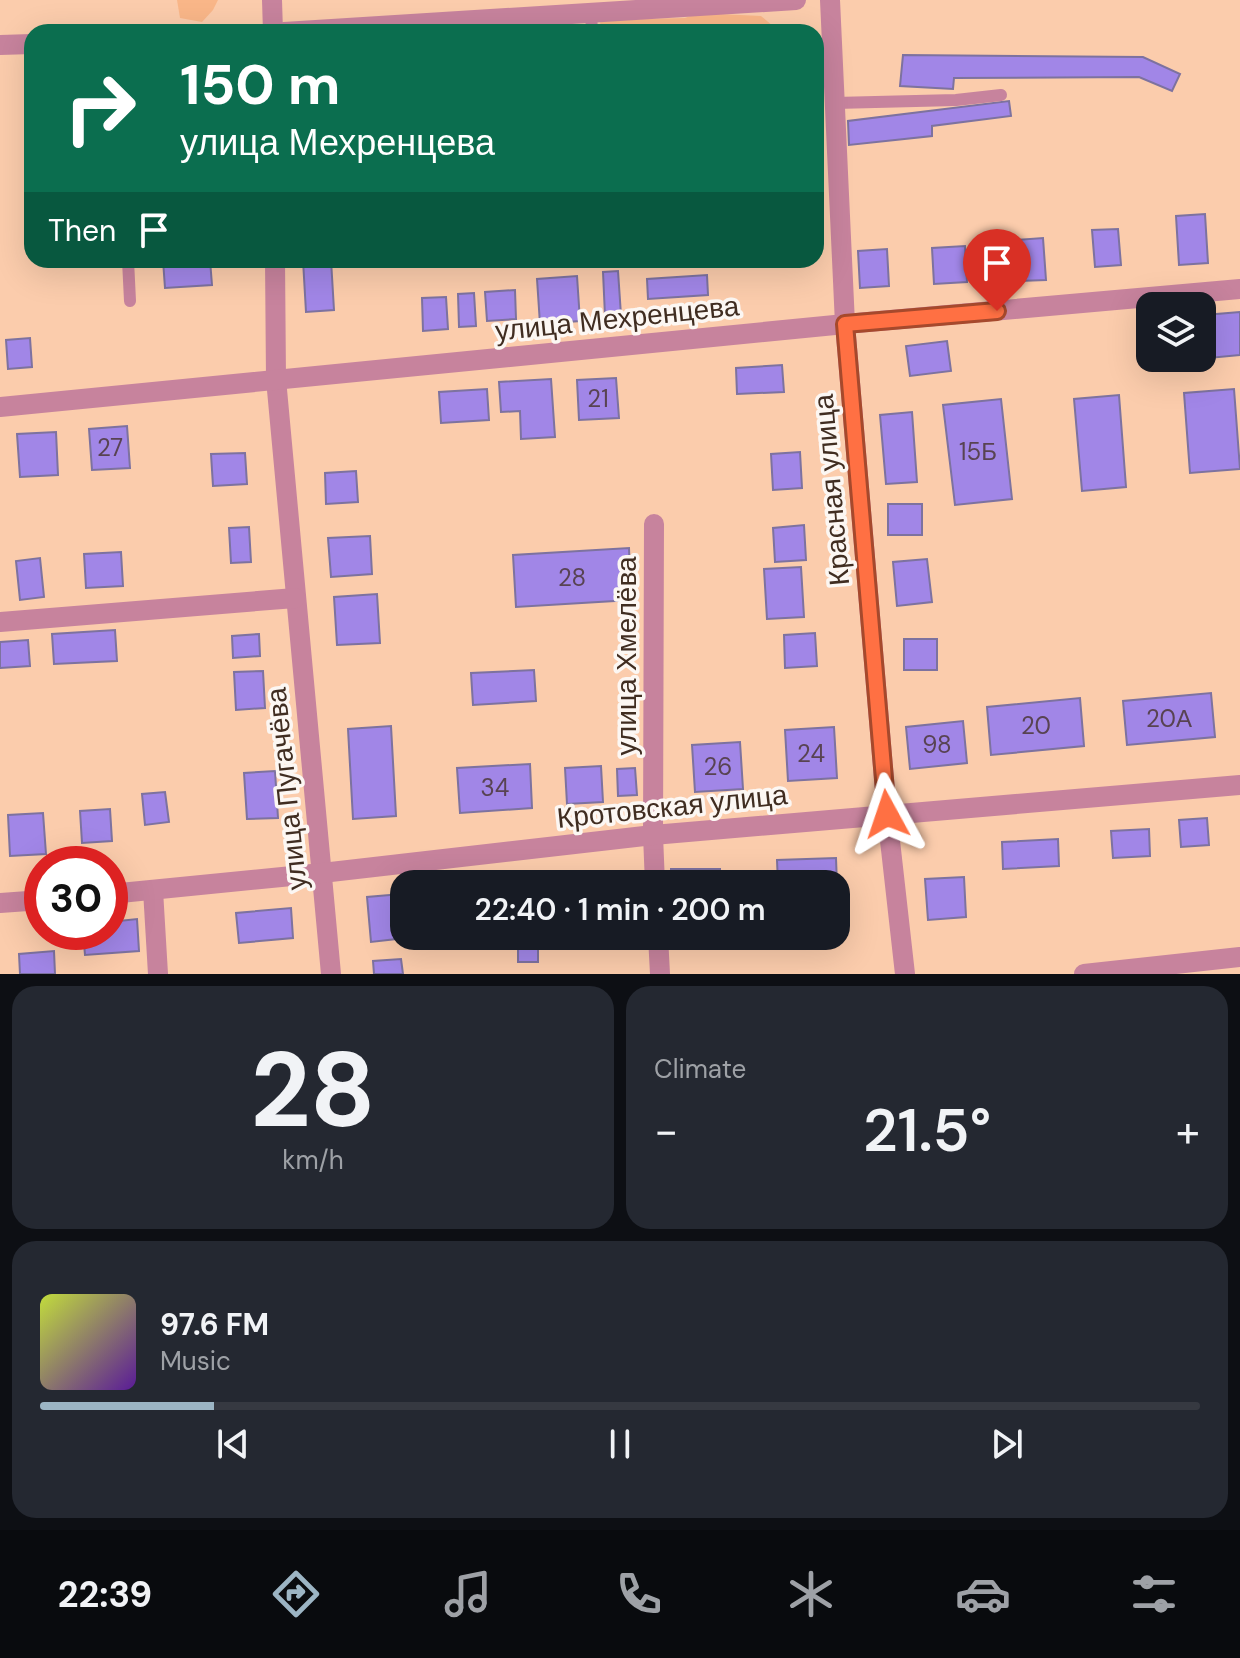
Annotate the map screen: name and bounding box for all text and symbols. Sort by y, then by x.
text: 150 m [180,48,341,121]
icon: right [48,56,152,160]
text: улица Мехренцева [180,119,495,166]
icon: arrive [132,208,176,252]
text: Then [48,211,116,250]
pin [963,229,1031,311]
icon: arrive [975,241,1019,285]
street label: улица Мехренцева [493,287,741,350]
map controls [1136,292,1216,372]
button: layers [1136,292,1216,372]
house number: 21 [587,383,609,414]
street label: Красная улица [805,392,858,587]
house number: 27 [97,432,123,463]
house number: 15Б [959,436,997,467]
street label: улица Хмелёва [608,556,645,756]
house number: 28 [558,562,586,593]
street label: улица Пугачёва [257,685,316,892]
house number: 20А [1146,703,1192,734]
house number: 20 [1021,710,1051,741]
house number: 98 [922,729,952,760]
house number: 24 [797,738,825,769]
house number: 26 [704,751,732,782]
house number: 34 [481,772,509,803]
position arrow [845,772,929,856]
street label: Кротовская улица [555,776,790,837]
speed limit sign: 30 [24,846,128,950]
text: 22:40 · 1 min · 200 m [474,890,766,929]
text: 28 [250,1023,376,1158]
text: Climate [654,1052,746,1086]
text: 21.5° [863,1091,991,1170]
text: − [654,1102,678,1160]
text: + [1176,1102,1200,1160]
text: km/h [282,1143,344,1177]
text: 97.6 FM [160,1305,269,1344]
text: Music [160,1344,231,1378]
icon: previous [211,1422,255,1466]
icon: pause [598,1422,642,1466]
icon: next [985,1422,1029,1466]
icon: directions [268,1566,324,1622]
icon: music [440,1566,496,1622]
icon: phone [611,1566,667,1622]
icon: climate [783,1566,839,1622]
icon: car [955,1566,1011,1622]
icon: filters [1126,1566,1182,1622]
text: 22:39 [58,1571,152,1618]

